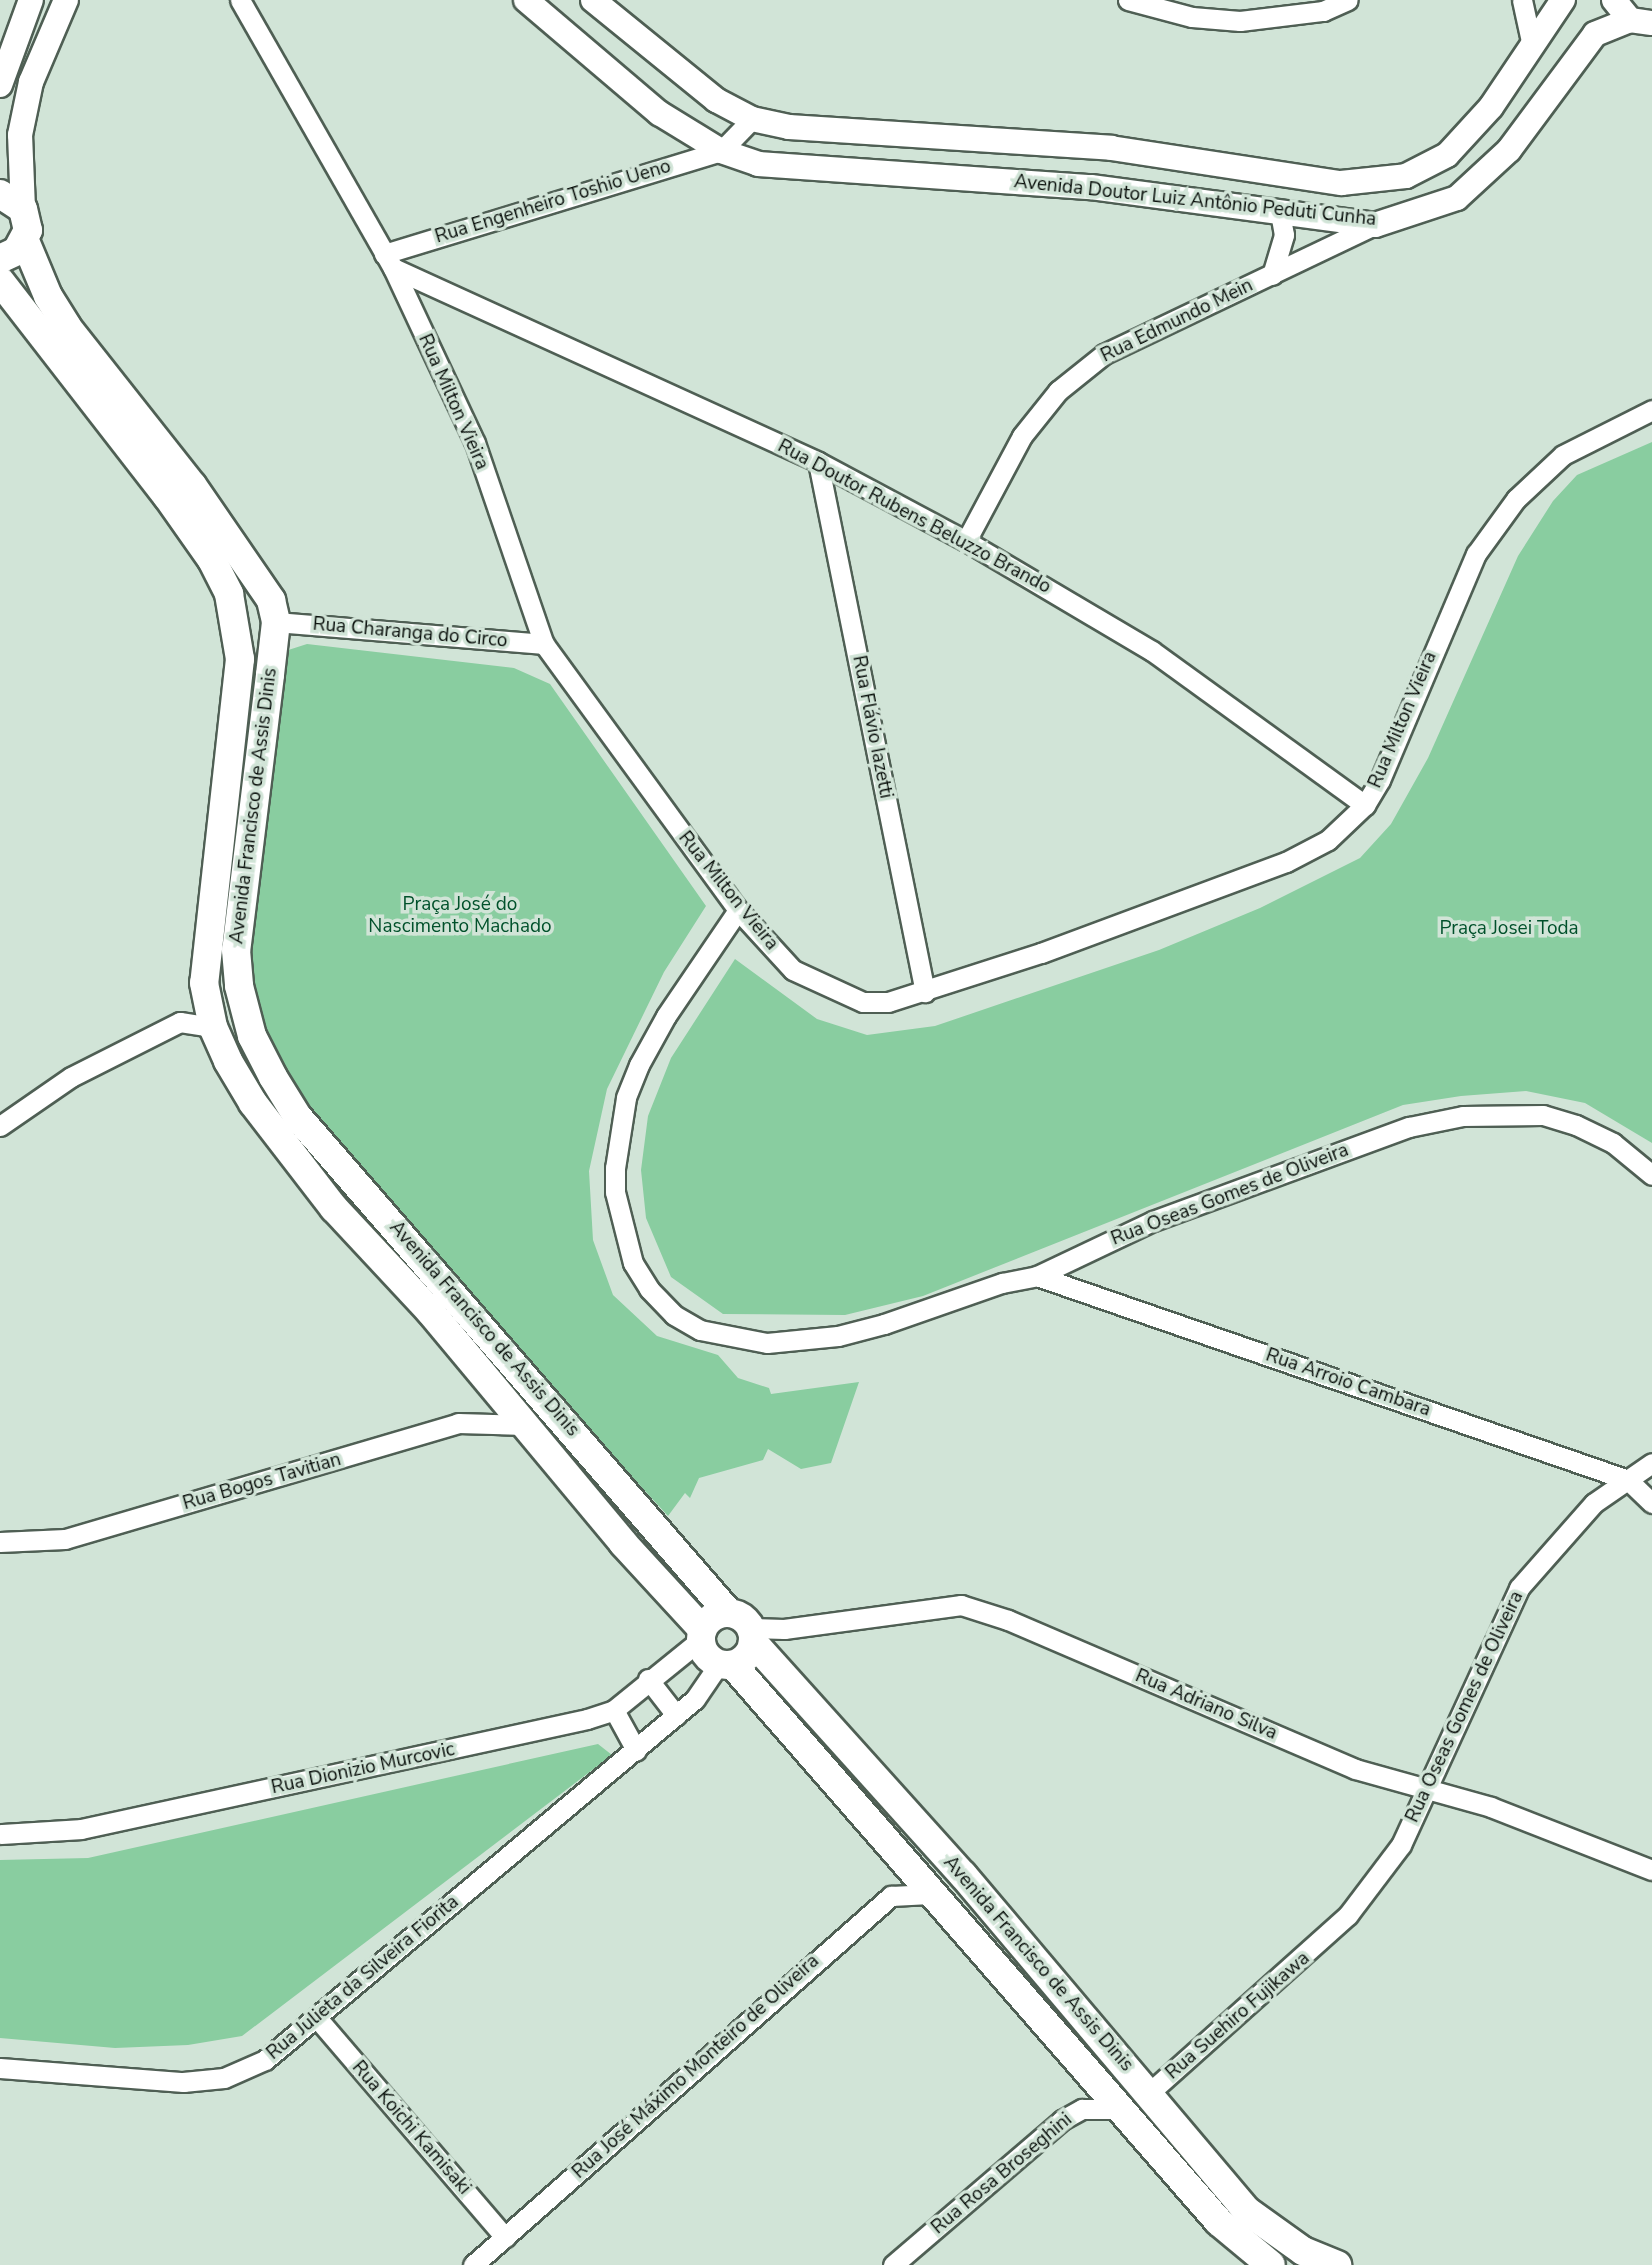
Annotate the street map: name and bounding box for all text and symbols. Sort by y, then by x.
street label: Rua Engenheiro Toshio Ueno [432,155,674,249]
street label: Avenida Doutor Luiz Antônio Peduti Cunha [1013,171,1377,231]
street label: Rua Edmundo Mein [1097,274,1257,368]
street label: Rua Milton Vieira [413,331,493,473]
street label: Rua Doutor Rubens Beluzzo Brando [774,435,1054,599]
street label: Rua Charanga do Circo [312,613,508,653]
street label: Rua Milton Vieira [1364,648,1442,792]
street label: Rua Flávio Iazetti [847,654,897,800]
street label: Avenida Francisco de Assis Dinis [226,667,282,945]
street label: Rua Milton Vieira [673,827,783,955]
park label: Praça José do Nascimento Machado [368,894,552,938]
park label: Praça Josei Toda [1439,918,1579,940]
street label: Rua Oseas Gomes de Oliveira [1108,1139,1352,1251]
street label: Avenida Francisco de Assis Dinis [384,1217,584,1441]
street label: Rua Arroio Cambara [1263,1344,1433,1422]
street label: Rua Bogos Tavitian [180,1449,344,1515]
street label: Rua Oseas Gomes de Oliveira [1401,1588,1529,1826]
street label: Rua Adriano Silva [1132,1665,1280,1745]
street label: Rua Dionizio Murcovic [269,1738,457,1800]
street label: Avenida Francisco de Assis Dinis [938,1852,1138,2076]
street label: Rua Julieta da Silveira Fiorita [262,1891,464,2065]
street label: Rua Suehiro Fujikawa [1161,1947,1315,2085]
street label: Rua José Máximo Monteiro de Oliveira [568,1950,824,2184]
street label: Rua Koichi Kamisaki [347,2057,475,2199]
street label: Rua Rosa Broseghini [927,2109,1077,2239]

